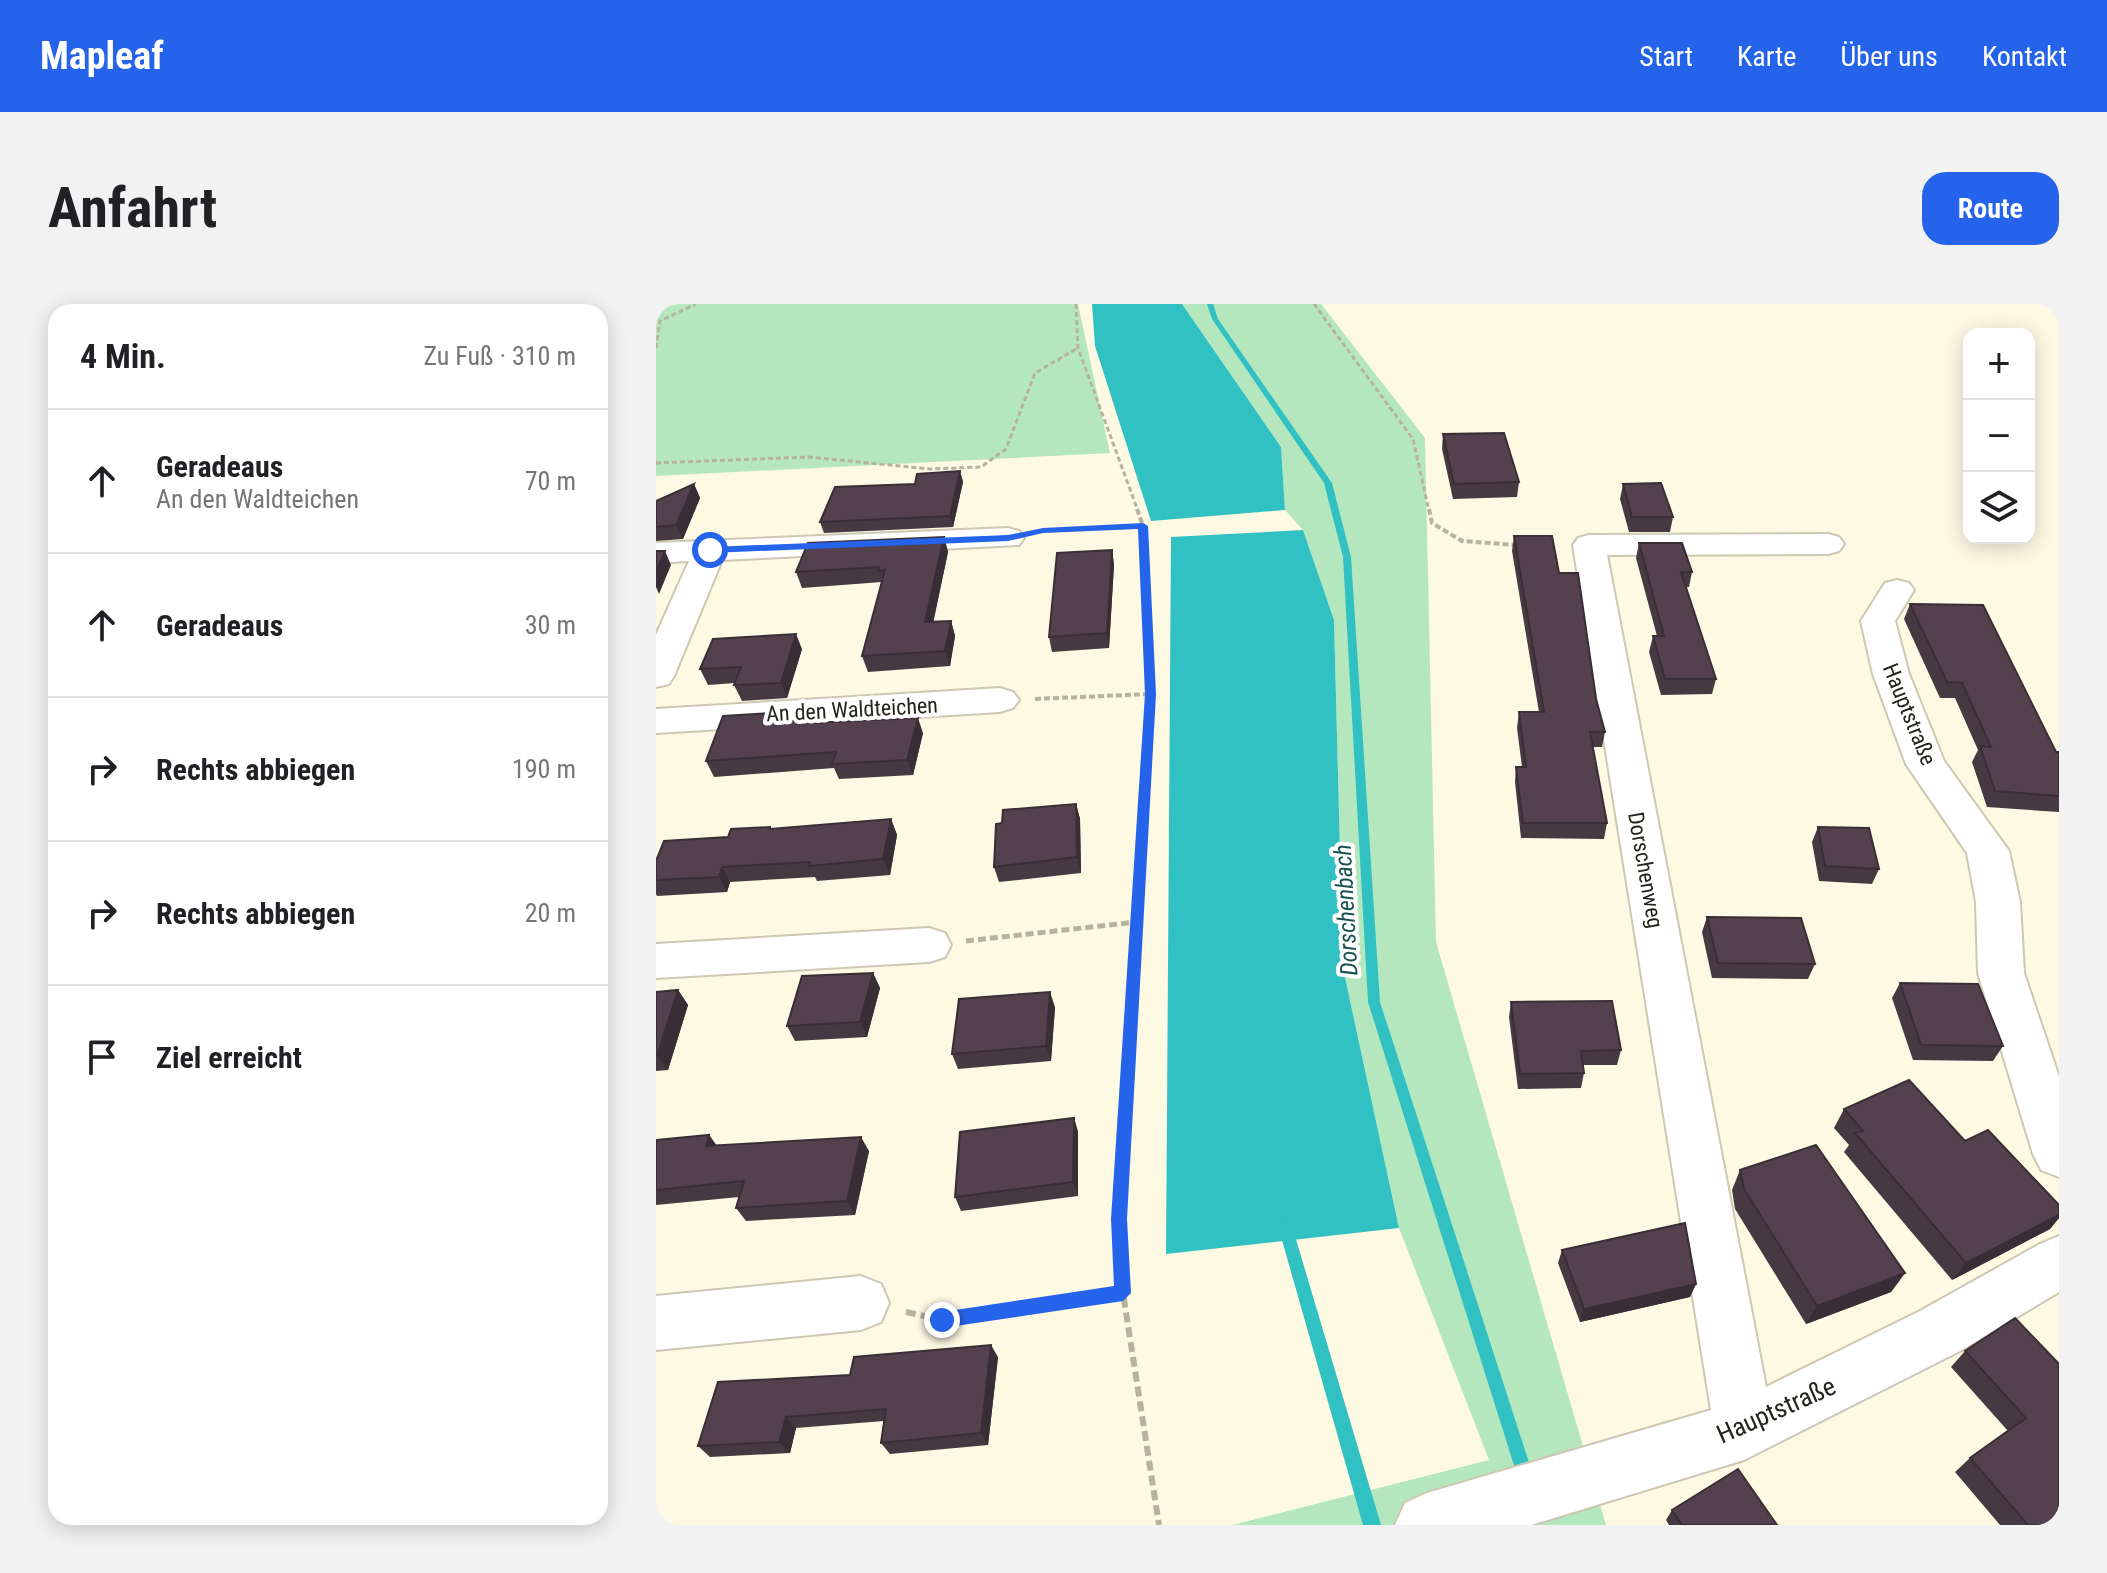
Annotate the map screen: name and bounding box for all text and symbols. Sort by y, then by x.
text: Mapleaf [40,34,164,78]
text: Start [1639,40,1693,73]
text: Karte [1737,40,1796,73]
text: Über uns [1840,40,1938,73]
text: Kontakt [1982,40,2067,73]
button: Route [1922,172,2059,245]
text: Anfahrt [48,175,217,241]
map controls [1963,328,2035,544]
button: + [1963,328,2035,400]
text: 4 Min. [80,336,166,376]
text: Zu Fuß · 310 m [423,341,576,371]
button: − [1963,400,2035,472]
text: Geradeaus [156,449,283,484]
icon: ahead [80,459,124,503]
text: 70 m [525,466,576,496]
button: layers [1963,472,2035,544]
text: An den Waldteichen [156,484,359,514]
route start [692,532,728,568]
icon: ahead [80,603,124,647]
text: Geradeaus [156,608,283,643]
text: 30 m [525,610,576,640]
street label: Hauptstraße [1878,660,1941,769]
street label: An den Waldteichen [766,693,938,726]
icon: right [80,747,124,791]
text: Rechts abbiegen [156,752,355,787]
text: 190 m [512,754,576,784]
street label: Dorschenweg [1623,810,1668,930]
water label: Dorschenbach [1329,844,1363,976]
icon: right [80,891,124,935]
text: Rechts abbiegen [156,896,355,931]
text: 20 m [525,898,576,928]
icon: arrive [80,1035,124,1079]
text: Ziel erreicht [156,1040,302,1075]
route end [924,1302,960,1338]
street label: Hauptstraße [1712,1371,1840,1449]

